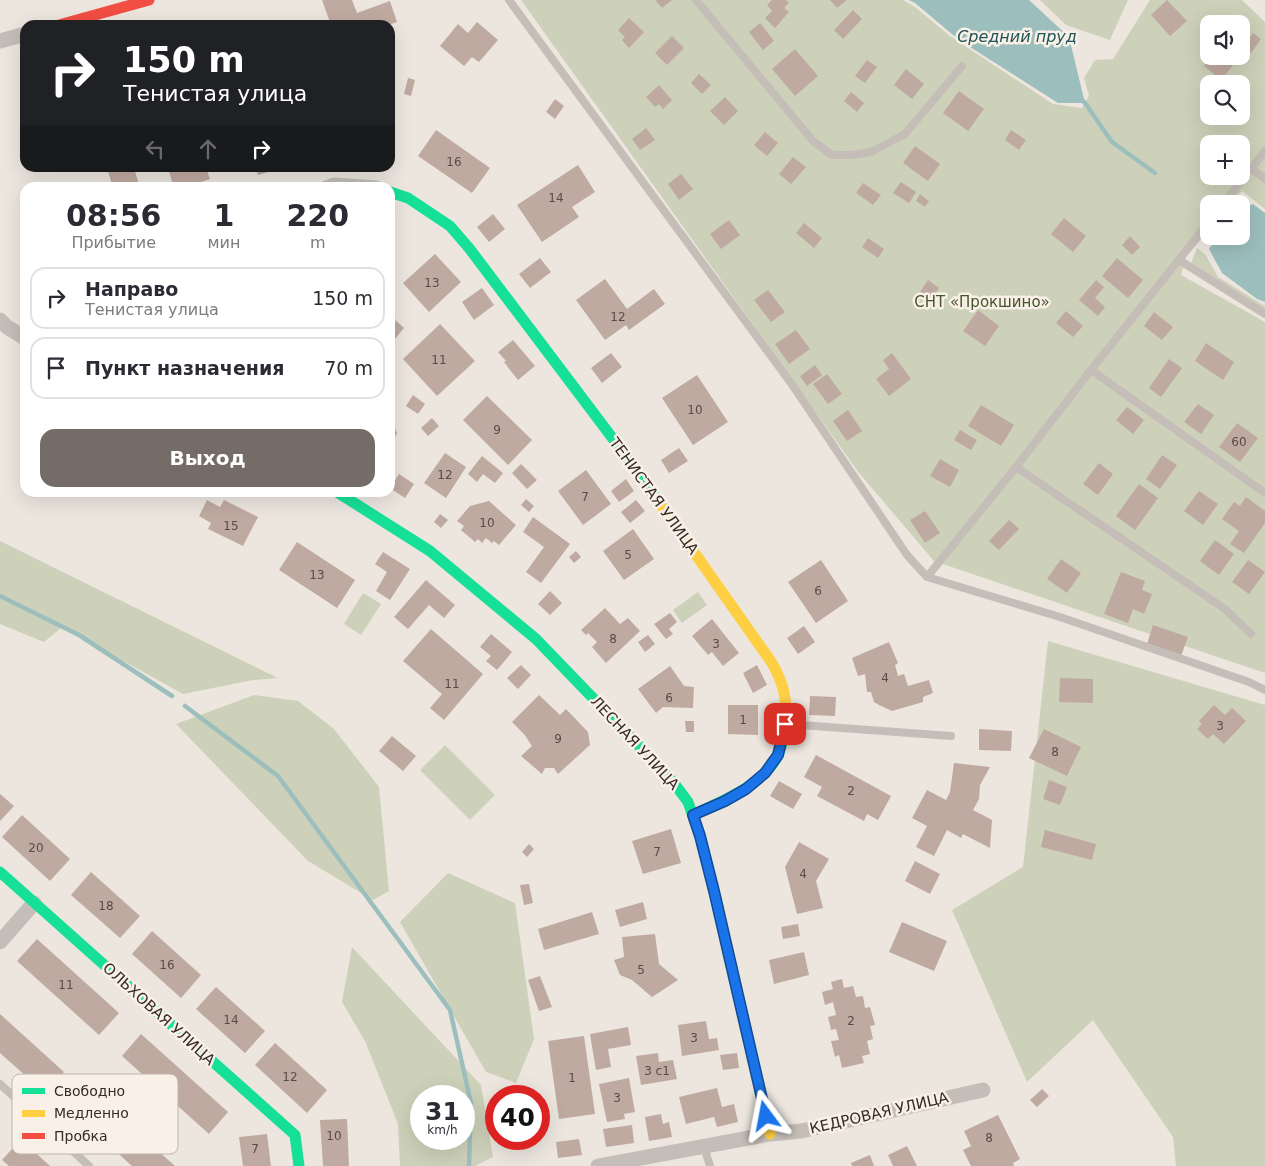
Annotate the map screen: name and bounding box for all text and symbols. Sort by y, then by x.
map controls [1200,15,1250,245]
button: sound [1200,15,1250,65]
water label: Средний пруд [957,27,1077,46]
icon: right [40,40,105,105]
text: 150 m [123,40,245,80]
button: search [1200,75,1250,125]
text: Тенистая улица [123,81,307,106]
icon: left [141,135,169,163]
icon: ahead [194,135,222,163]
icon: right [247,135,275,163]
button: + [1200,135,1250,185]
house number: 16 [446,155,462,169]
house number: 14 [548,191,564,205]
button: − [1200,195,1250,245]
text: 08:56 [66,198,161,233]
text: 1 [214,198,234,233]
text: 220 [286,198,349,233]
text: Прибытие [71,233,156,252]
text: мин [207,233,240,252]
text: m [310,233,326,252]
house number: 13 [424,276,440,290]
text: Направо [85,278,178,300]
icon: right [42,284,70,312]
text: 150 m [312,287,373,309]
park label: СНТ «Прокшино» [914,293,1050,311]
text: Тенистая улица [85,300,219,319]
house number: 12 [610,310,626,324]
house number: 11 [431,353,447,367]
icon: arrive [42,354,70,382]
text: Пункт назначения [85,357,284,379]
text: 70 m [324,357,373,379]
house number: 10 [687,403,703,417]
house number: 9 [493,423,501,437]
button: Выход [40,429,375,487]
street label: ТЕНИСТАЯ УЛИЦА [605,433,703,558]
house number: 60 [1231,435,1247,449]
house number: 12 [437,468,453,482]
house number: 7 [581,490,589,504]
house number: 10 [479,516,495,530]
house number: 15 [223,519,239,533]
house number: 5 [624,548,632,562]
house number: 13 [309,568,325,582]
house number: 6 [814,584,822,598]
house number: 8 [609,632,617,646]
house number: 3 [712,637,720,651]
house number: 4 [881,671,889,685]
house number: 11 [444,677,460,691]
house number: 6 [665,691,673,705]
street label: ЛЕСНАЯ УЛИЦА [587,692,684,794]
pin [764,703,806,745]
icon: arrive [771,710,799,738]
house number: 1 [739,713,747,727]
house number: 3 [1216,719,1224,733]
house number: 9 [554,732,562,746]
house number: 8 [1051,745,1059,759]
house number: 2 [847,784,855,798]
house number: 20 [28,841,44,855]
house number: 7 [653,845,661,859]
house number: 4 [799,867,807,881]
house number: 18 [98,899,114,913]
house number: 16 [159,958,175,972]
street label: ОЛЬХОВАЯ УЛИЦА [99,959,219,1070]
house number: 5 [637,963,645,977]
house number: 11 [58,978,74,992]
house number: 14 [223,1013,239,1027]
house number: 2 [847,1014,855,1028]
house number: 3 [690,1031,698,1045]
house number: 3 с1 [644,1064,670,1078]
house number: 12 [282,1070,298,1084]
house number: 1 [568,1071,576,1085]
legend [12,1074,178,1154]
text: Свободно [54,1083,125,1099]
speed limit sign: 40 [485,1085,550,1150]
street label: КЕДРОВАЯ УЛИЦА [808,1088,951,1138]
position arrow [739,1089,791,1141]
house number: 3 [613,1091,621,1105]
text: 31 [425,1097,460,1126]
text: Медленно [54,1105,129,1121]
text: km/h [427,1123,458,1137]
text: Пробка [54,1128,108,1144]
house number: 10 [326,1129,342,1143]
house number: 8 [985,1131,993,1145]
house number: 7 [251,1142,259,1156]

